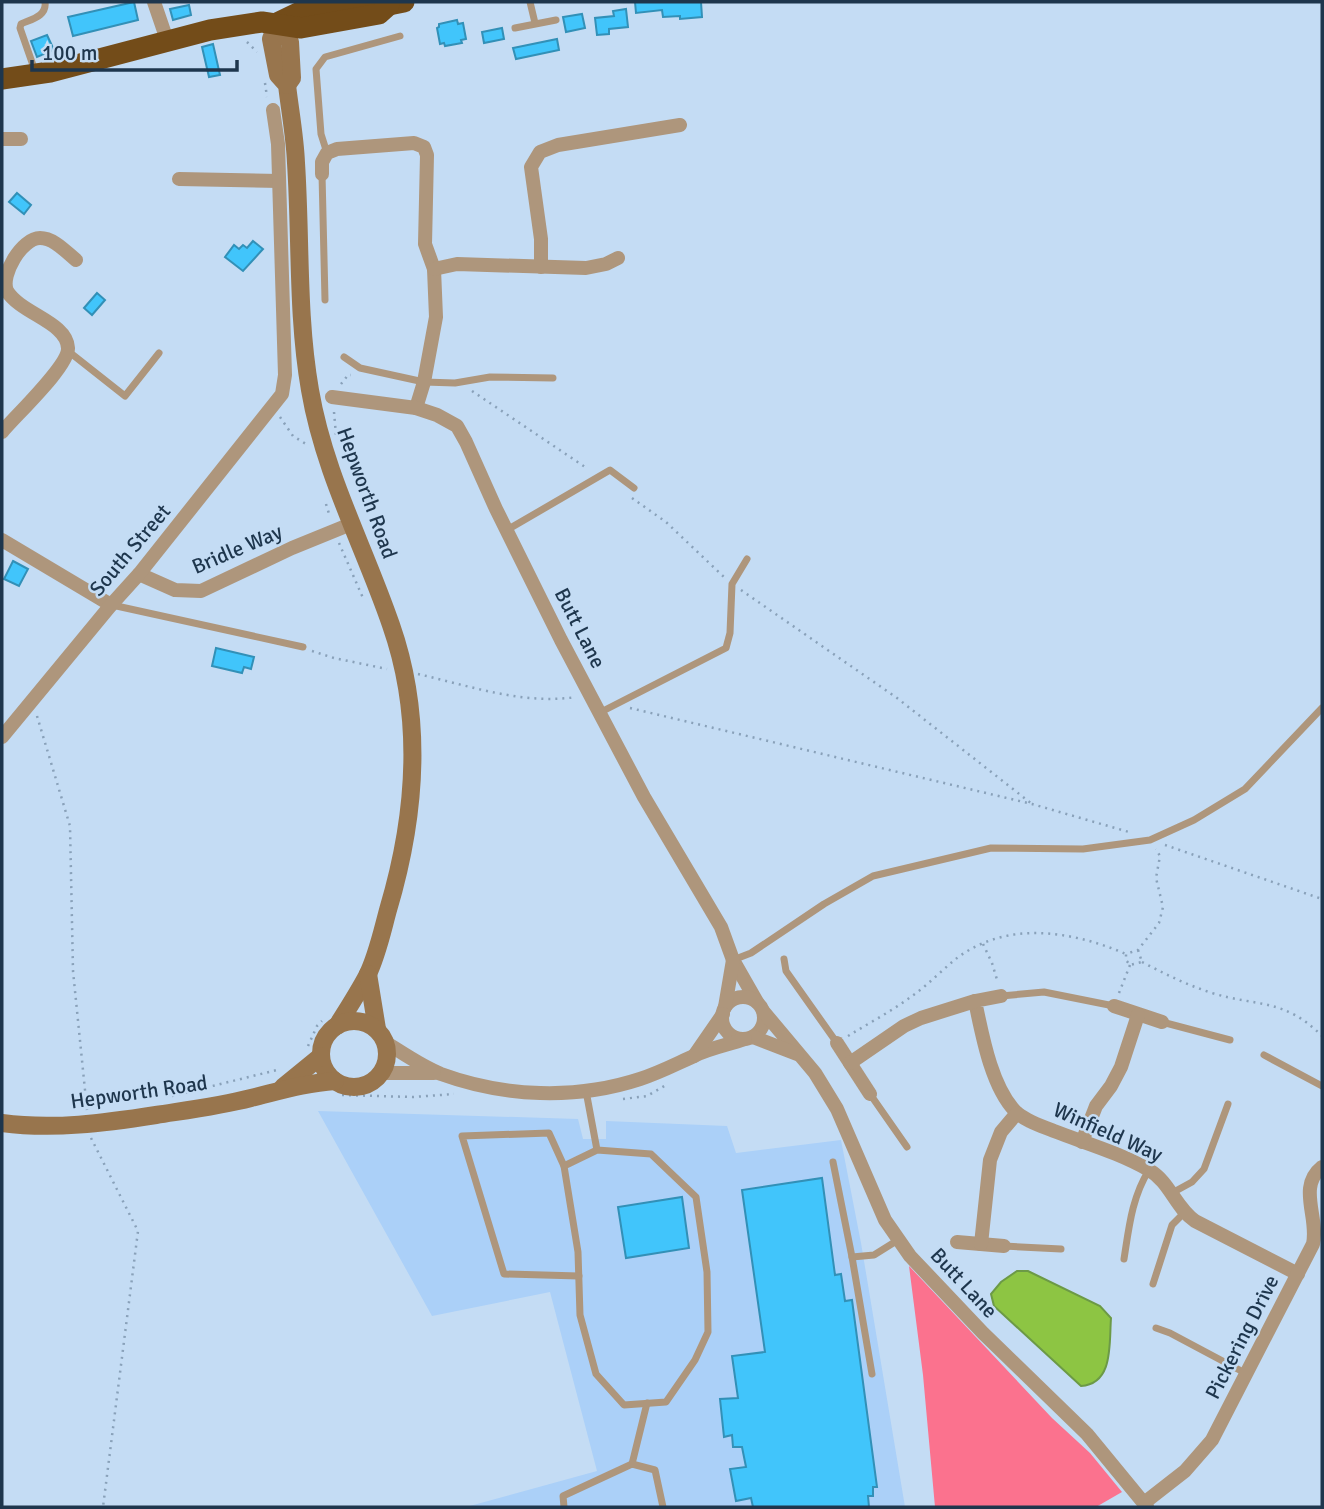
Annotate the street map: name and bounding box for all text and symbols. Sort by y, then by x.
scale bar [32,28,236,72]
text: 100 m [42,40,97,66]
street label: Hepworth Road [331,424,403,562]
street label: South Street [84,499,176,601]
street label: Bridle Way [188,518,286,580]
street label: Butt Lane [549,583,611,673]
street label: Hepworth Road [69,1070,209,1114]
street label: Winfield Way [1049,1096,1167,1168]
street label: Butt Lane [925,1242,1003,1324]
street label: Pickering Drive [1200,1270,1284,1404]

